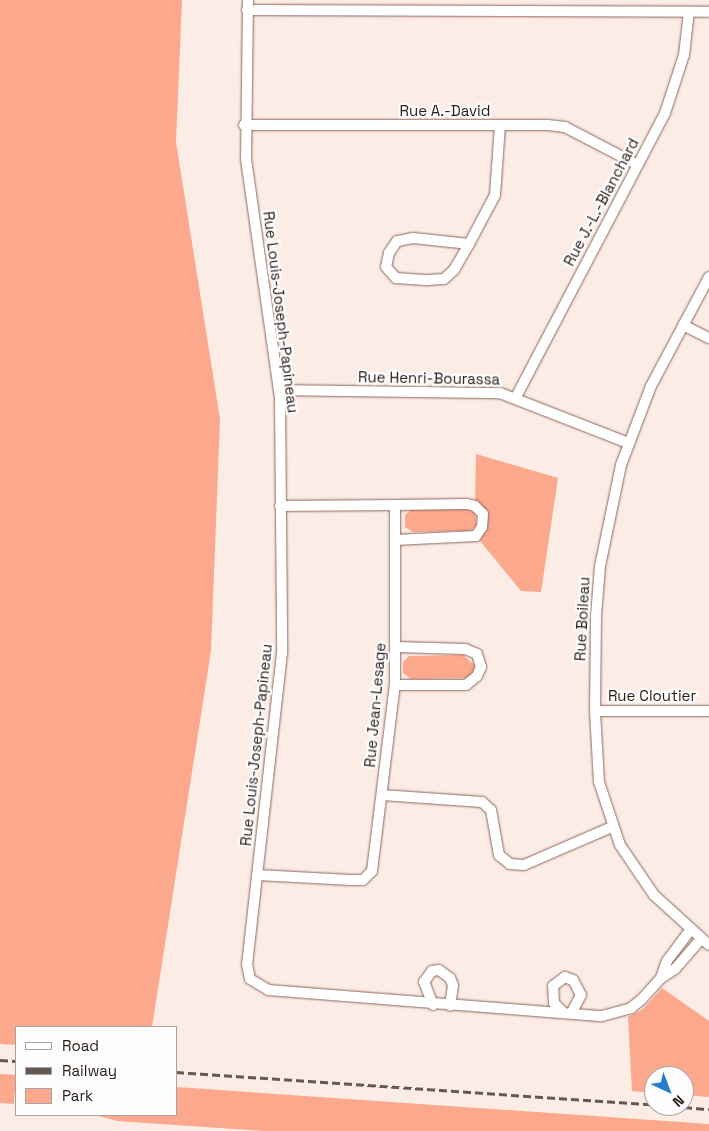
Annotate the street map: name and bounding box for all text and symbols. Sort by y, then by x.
street label: Rue A.-David [399,102,491,120]
street label: Rue J.-L.-Blanchard [560,135,642,269]
street label: Rue Louis-Joseph-Papineau [260,210,302,414]
street label: Rue Henri-Bourassa [358,368,500,388]
street label: Rue Boileau [571,576,593,662]
street label: Rue Jean-Lesage [361,642,389,768]
street label: Rue Louis-Joseph-Papineau [236,643,276,847]
street label: Rue Cloutier [608,687,696,705]
legend [15,1026,178,1116]
text: Road [62,1036,99,1055]
text: Railway [62,1061,117,1080]
north arrow [644,1066,694,1116]
text: Park [62,1086,93,1105]
text: N [669,1091,688,1111]

